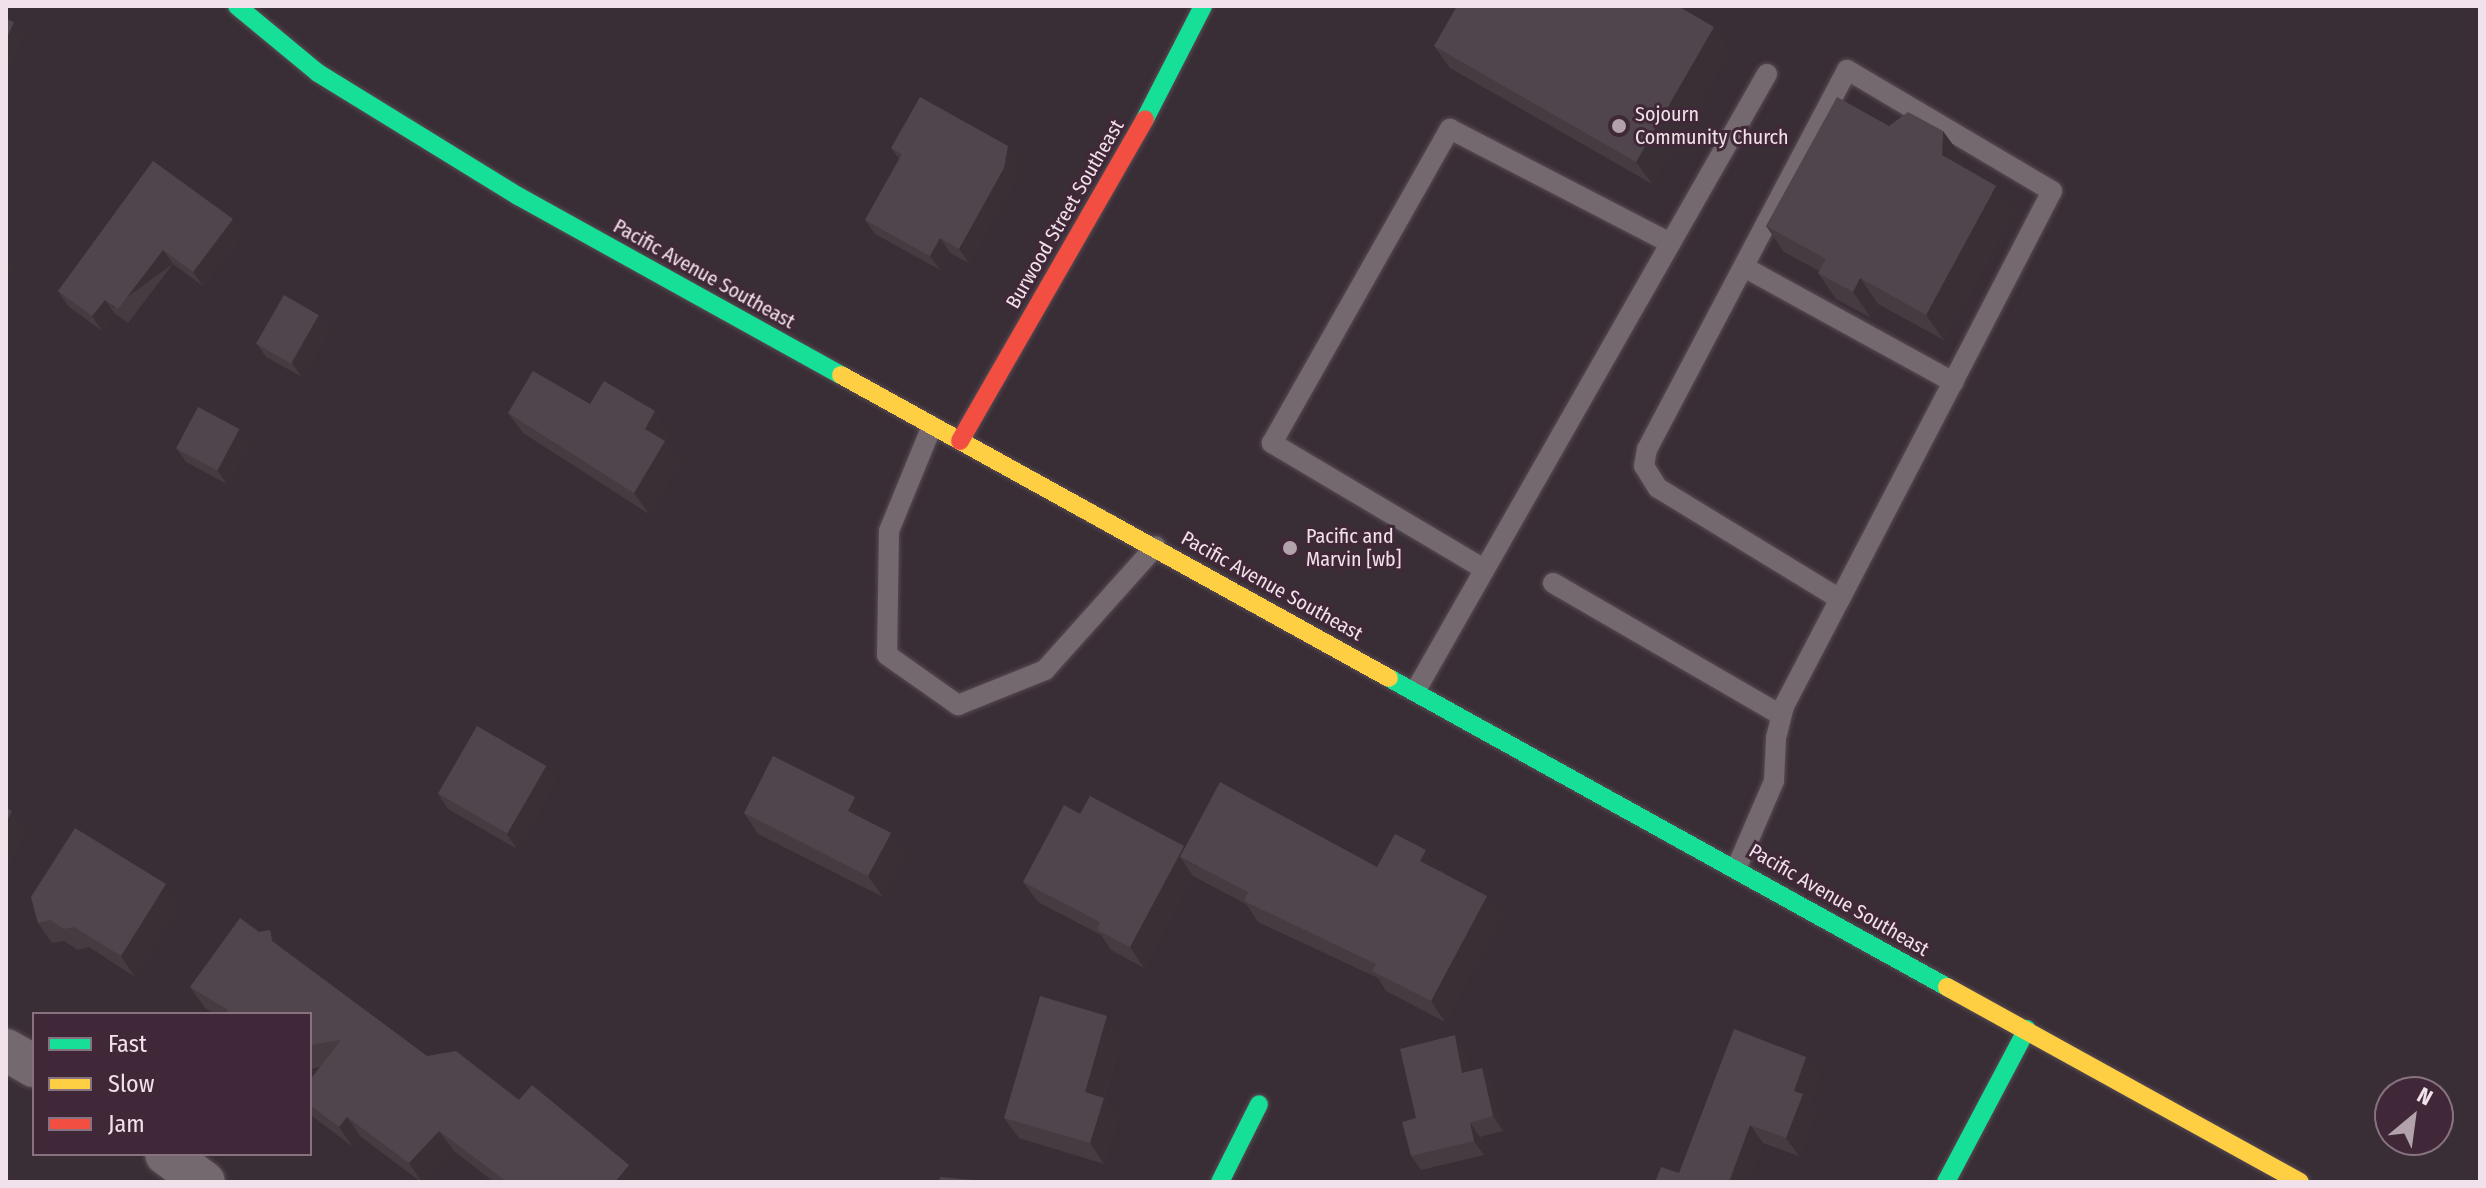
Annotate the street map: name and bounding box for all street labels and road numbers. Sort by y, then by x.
street label: Burwood Street Southeast [1001,115,1129,313]
street label: Pacific Avenue Southeast [609,214,799,334]
street label: Pacific Avenue Southeast [1177,526,1367,646]
street label: Pacific Avenue Southeast [1745,839,1933,961]

